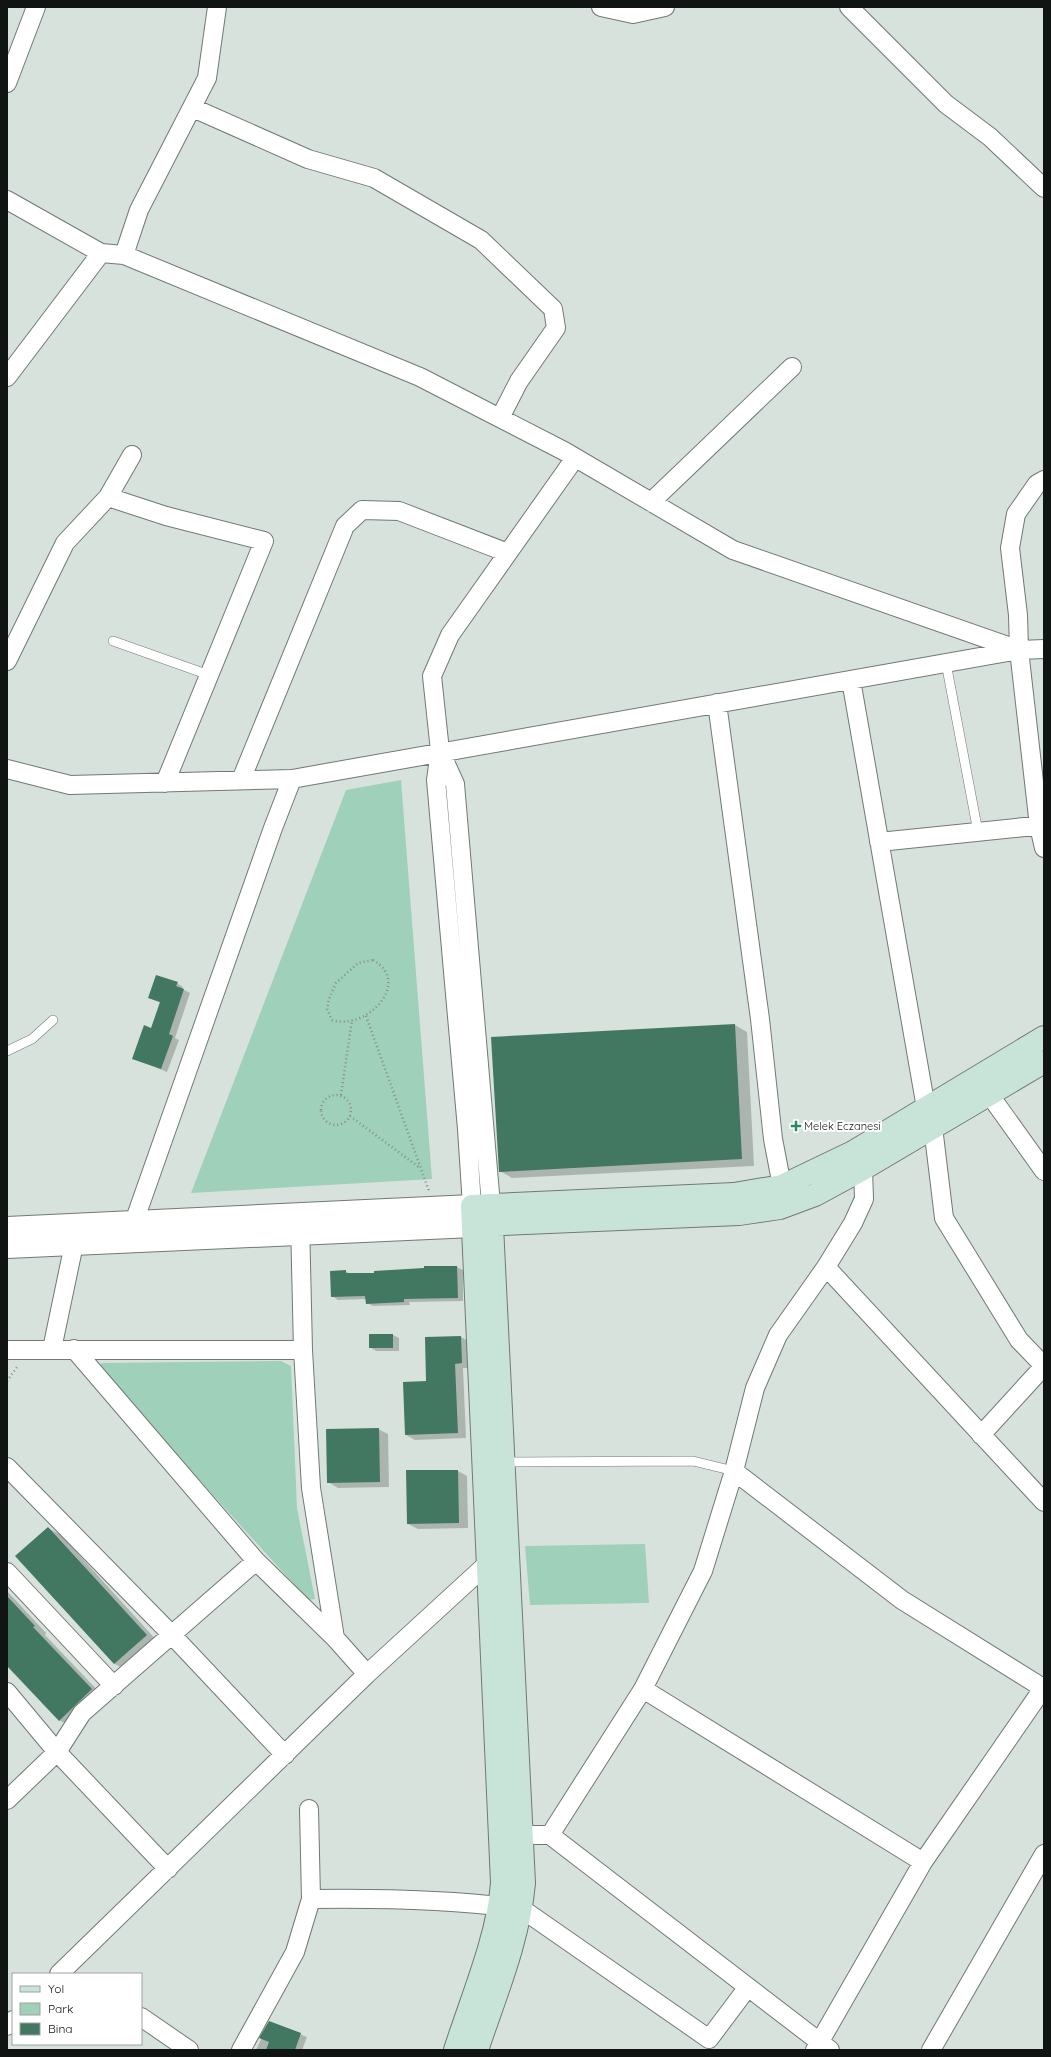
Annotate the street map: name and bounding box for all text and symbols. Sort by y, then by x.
place label: Melek Eczanesi [804,1119,881,1133]
marker: Melek Eczanesi [791,1121,801,1131]
legend [12,1973,142,2045]
text: Yol [48,1981,64,1996]
text: Park [48,2001,73,2016]
text: Bina [48,2021,73,2036]

